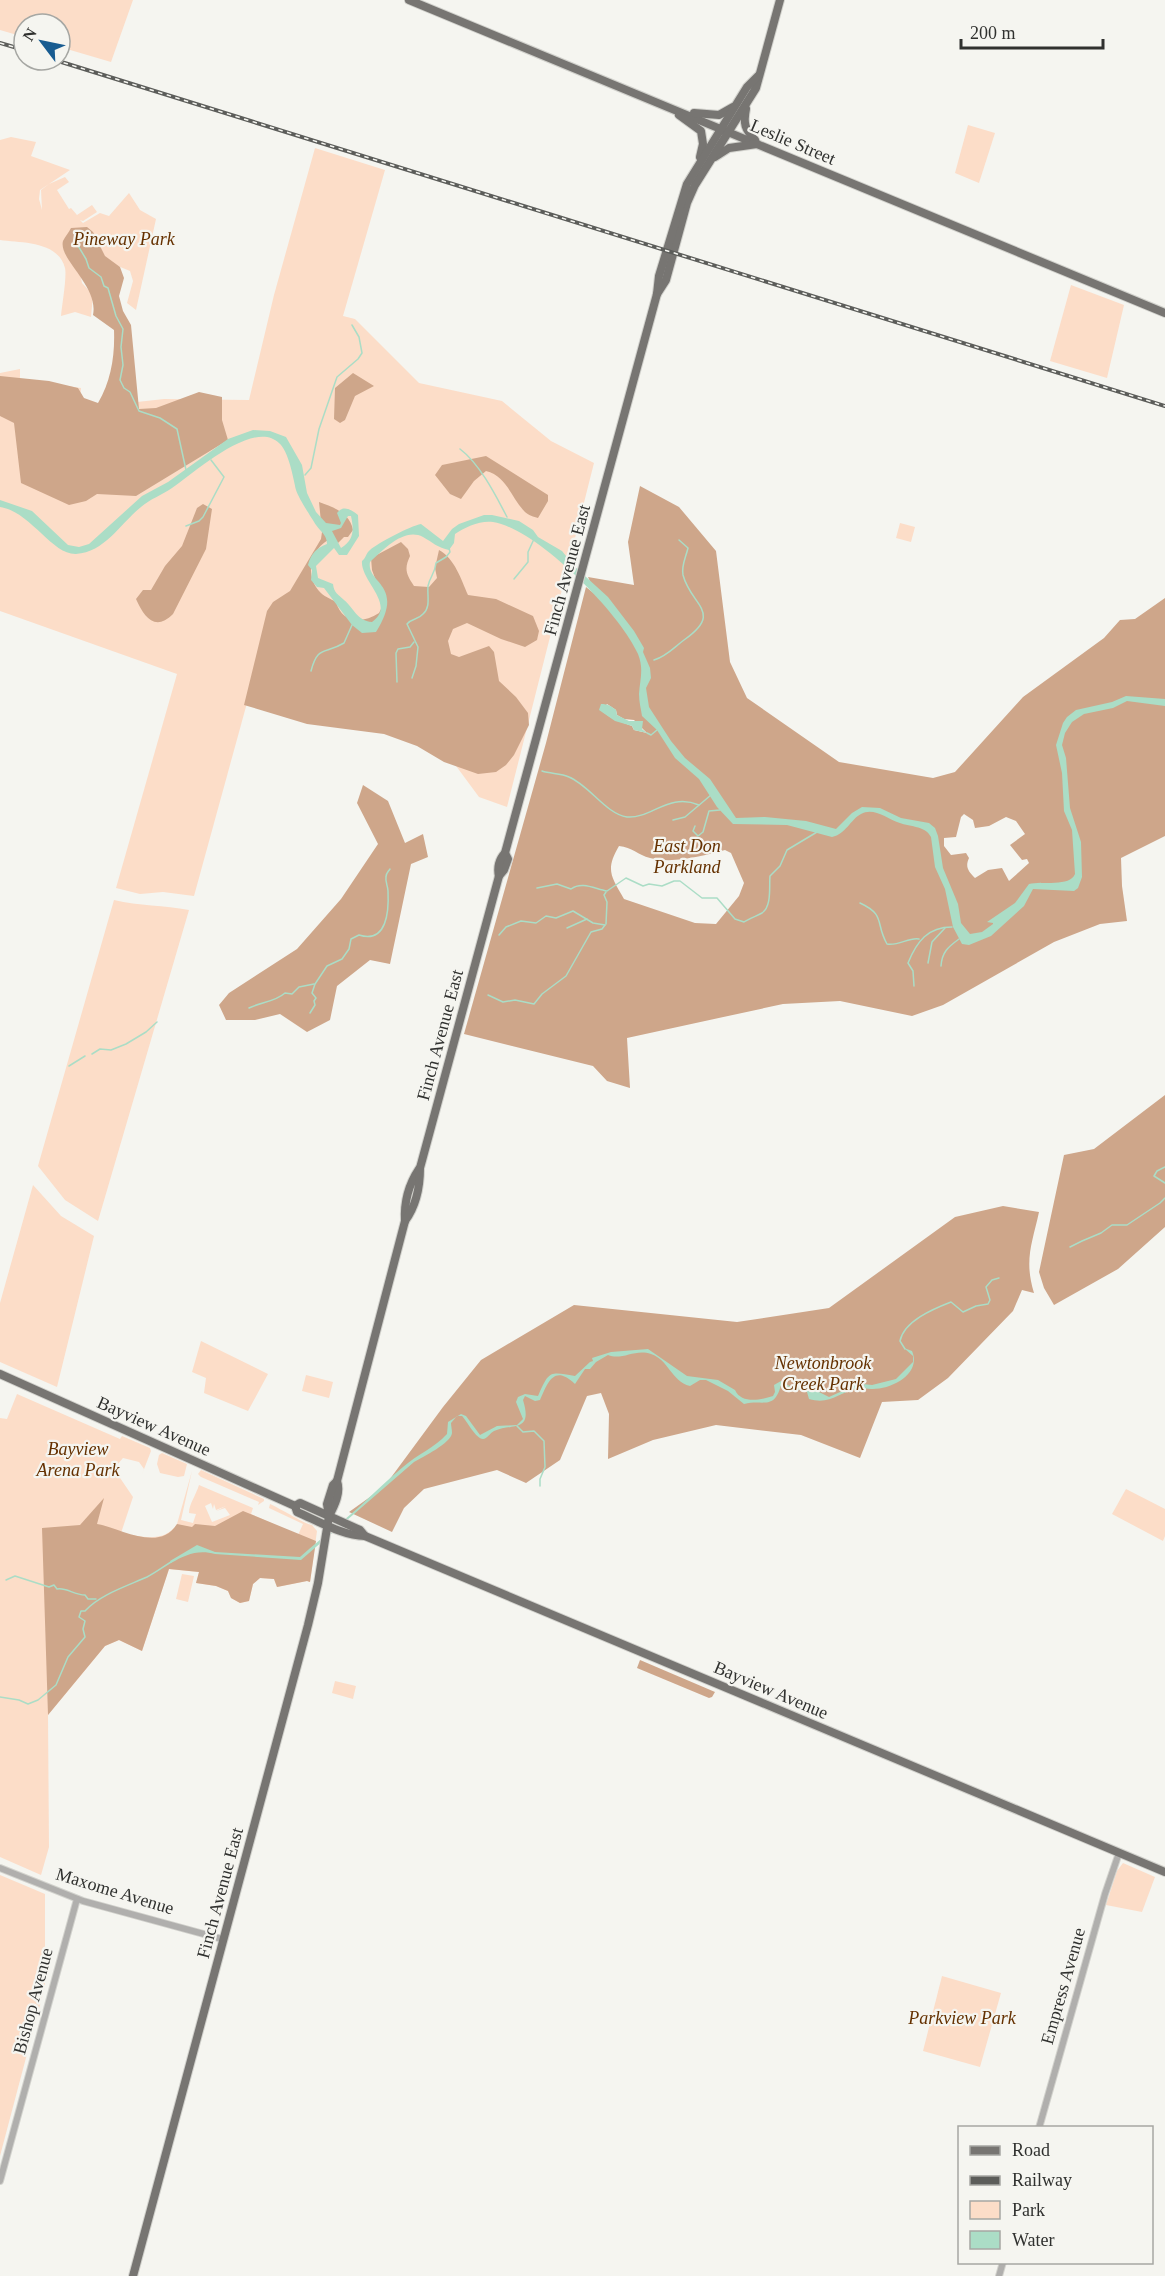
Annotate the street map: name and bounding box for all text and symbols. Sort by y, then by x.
north arrow [12,12,72,72]
scale bar [961,12,1104,50]
text: 200 m [970,23,1016,43]
text: N [19,25,40,44]
street label: Leslie Street [747,115,839,169]
park label: Pineway Park [72,229,176,249]
street label: Finch Avenue East [540,502,594,638]
park label: East Don Parkland [652,836,721,877]
street label: Finch Avenue East [413,967,467,1103]
park label: Newtonbrook Creek Park [774,1353,872,1394]
street label: Bayview Avenue [94,1392,214,1460]
park label: Bayview Arena Park [36,1439,120,1480]
street label: Bayview Avenue [711,1657,831,1723]
street label: Finch Avenue East [193,1825,247,1961]
street label: Maxome Avenue [54,1864,176,1918]
street label: Empress Avenue [1037,1925,1089,2046]
street label: Bishop Avenue [9,1946,57,2056]
park label: Parkview Park [907,2008,1017,2028]
legend [958,2126,1153,2264]
text: Road [1012,2140,1050,2160]
text: Railway [1012,2170,1072,2190]
text: Park [1012,2200,1045,2220]
text: Water [1012,2230,1055,2250]

